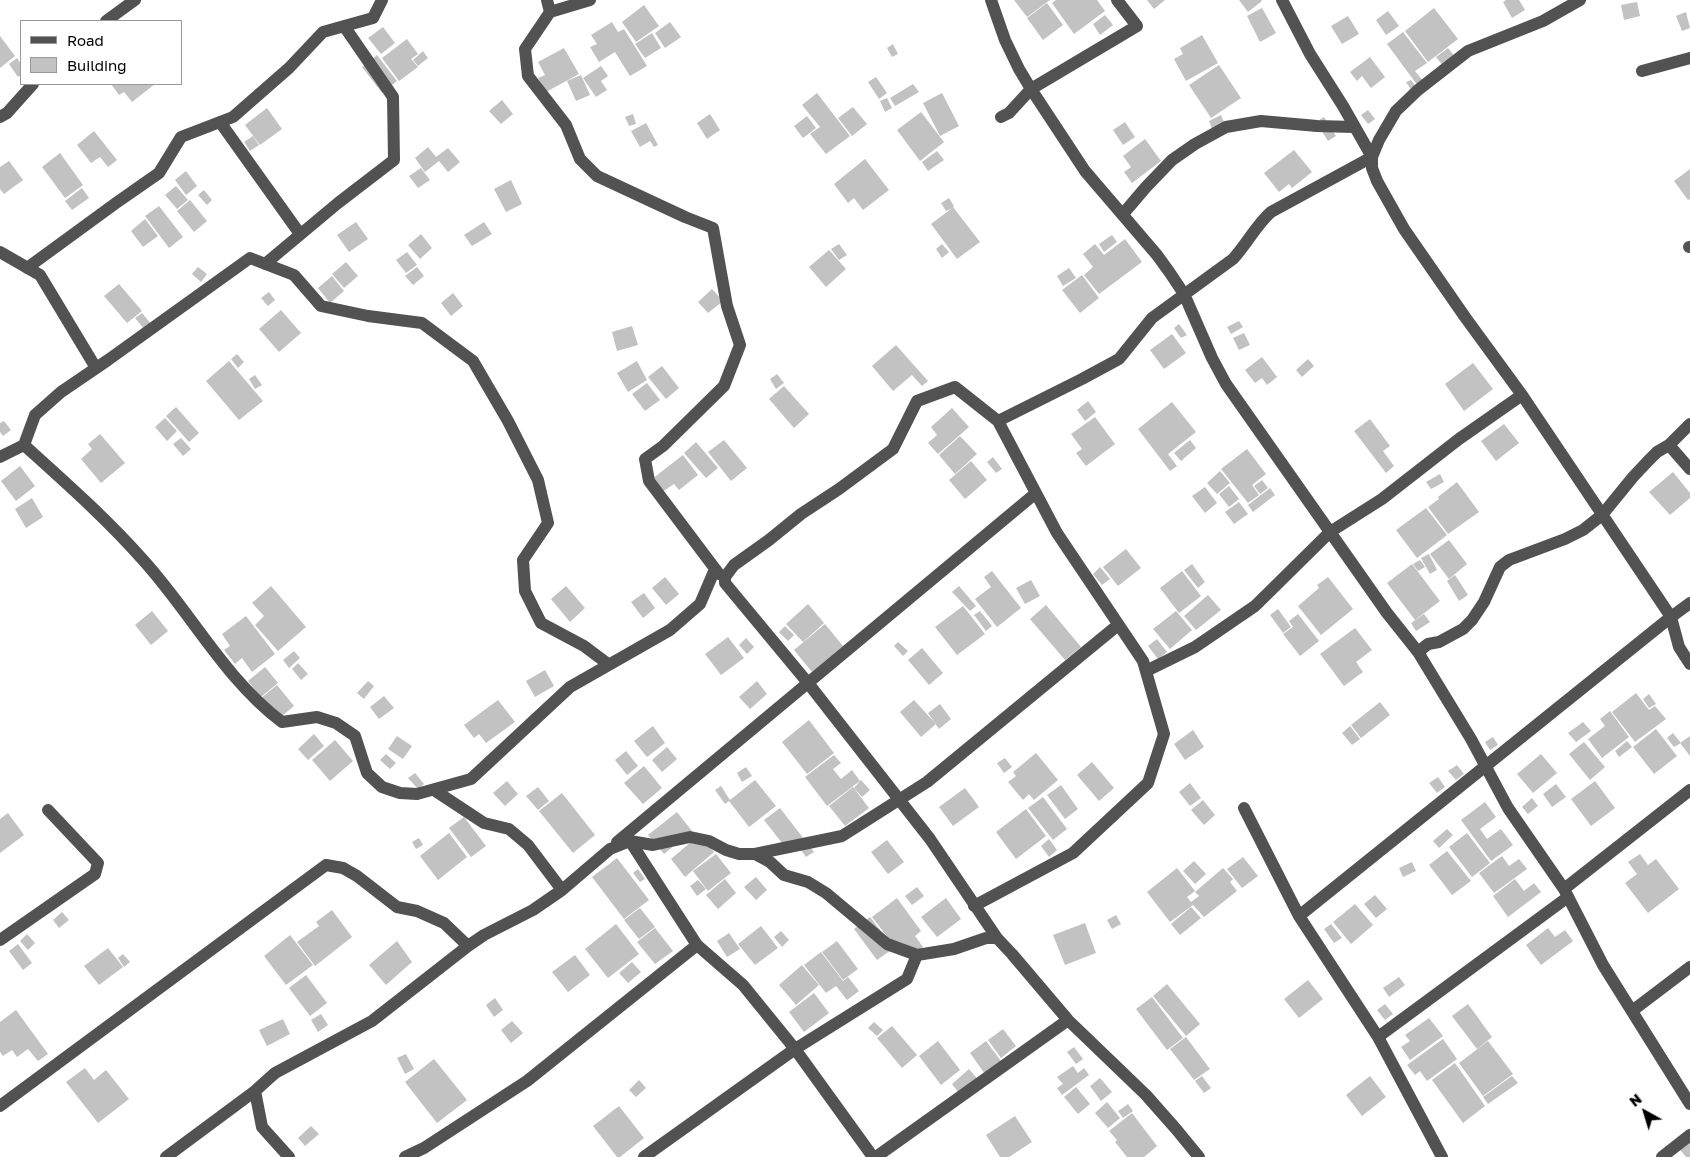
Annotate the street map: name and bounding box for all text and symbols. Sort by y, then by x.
legend [20,20,182,85]
text: Road [67,31,104,49]
text: Building [67,56,127,74]
north arrow [1620,1087,1670,1137]
text: N [1626,1090,1645,1110]

